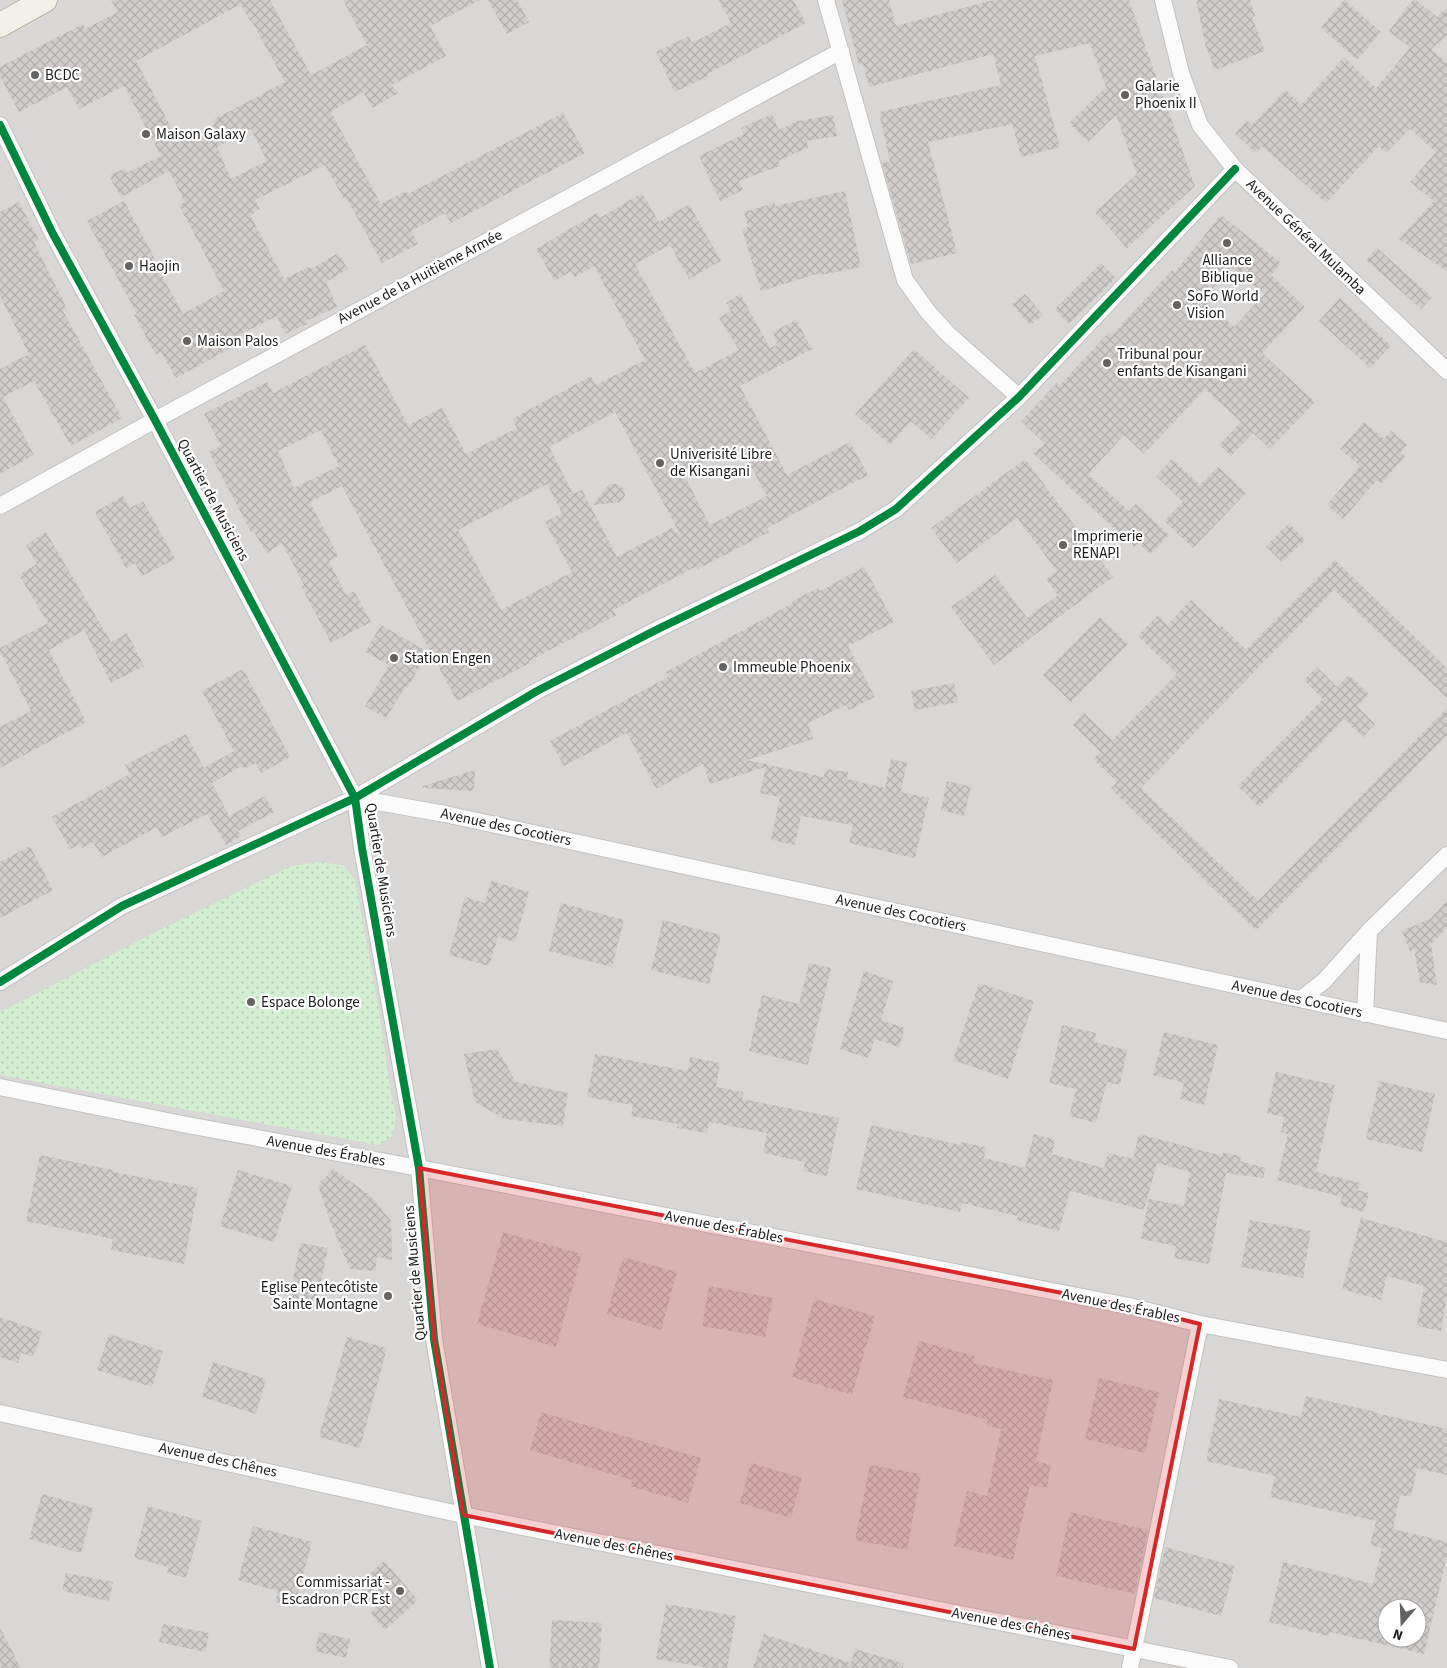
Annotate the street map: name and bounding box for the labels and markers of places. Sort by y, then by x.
place label: BCDC [45,65,81,86]
marker: BCDC [29,69,41,81]
place label: Galarie Phoenix II [1135,76,1197,114]
marker: Galarie Phoenix II [1119,89,1131,101]
place label: Maison Galaxy [156,124,246,145]
marker: Maison Galaxy [140,128,152,140]
marker: Alliance Biblique [1221,237,1233,249]
place label: Alliance Biblique [1201,250,1253,288]
place label: Haojin [139,256,180,277]
marker: Haojin [123,260,135,272]
place label: SoFo World Vision [1187,286,1259,324]
marker: SoFo World Vision [1171,299,1183,311]
place label: Maison Palos [197,331,278,352]
marker: Maison Palos [181,335,193,347]
place label: Tribunal pour enfants de Kisangani [1117,344,1247,382]
marker: Tribunal pour enfants de Kisangani [1101,357,1113,369]
place label: Univerisité Libre de Kisangani [670,444,772,482]
marker: Univerisité Libre de Kisangani [654,457,666,469]
place label: Imprimerie RENAPI [1073,526,1143,564]
marker: Imprimerie RENAPI [1057,539,1069,551]
place label: Station Engen [404,648,491,669]
marker: Station Engen [388,652,400,664]
place label: Immeuble Phoenix [733,657,851,678]
marker: Immeuble Phoenix [717,661,729,673]
place label: Espace Bolonge [261,992,360,1013]
marker: Espace Bolonge [245,996,257,1008]
place label: Eglise Pentecôtiste Sainte Montagne [261,1277,378,1315]
marker: Eglise Pentecôtiste Sainte Montagne [382,1290,394,1302]
place label: Commissariat - Escadron PCR Est [281,1572,390,1610]
marker: Commissariat - Escadron PCR Est [394,1585,406,1597]

